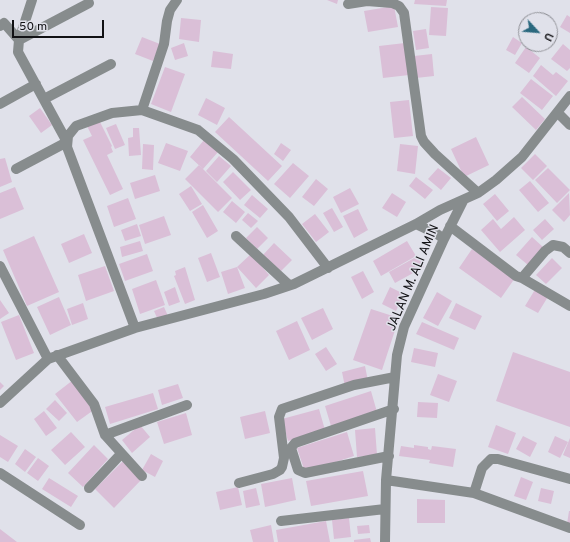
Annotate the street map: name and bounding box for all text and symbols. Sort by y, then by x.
scale bar [14,12,106,38]
north arrow [518,12,558,52]
text: 50 m [19,19,47,35]
text: U [540,30,556,43]
street label: JALAN M. ALI AMIN [385,222,443,334]

